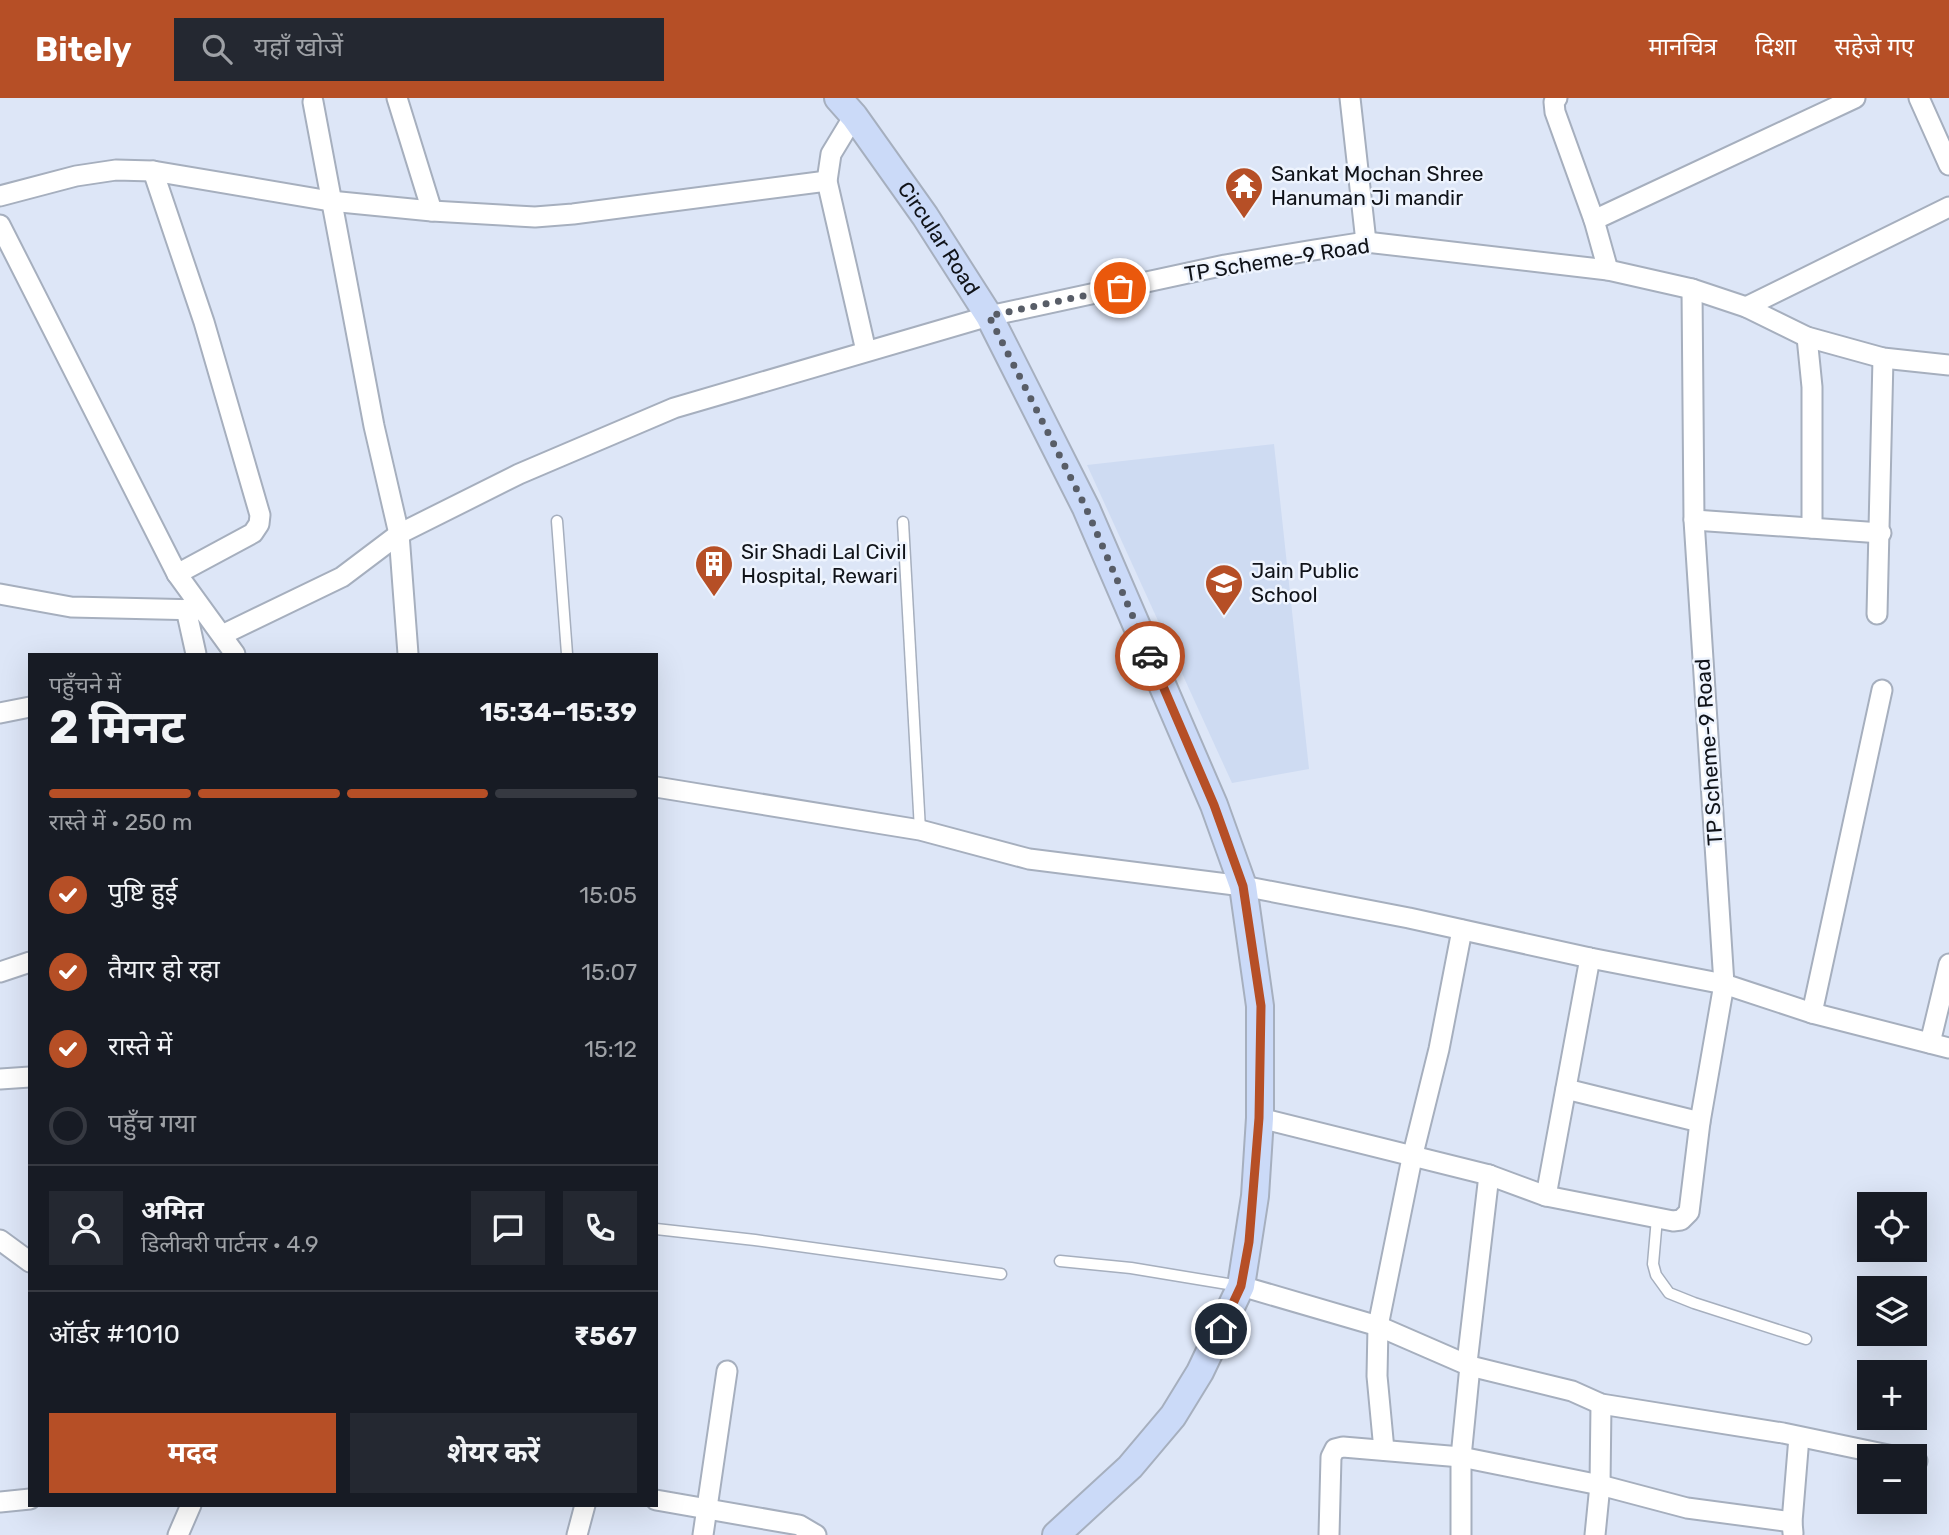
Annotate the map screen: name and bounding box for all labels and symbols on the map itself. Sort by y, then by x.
place label: Sankat Mochan Shree Hanuman Ji mandir [1271,161,1484,210]
temple icon: Sankat Mochan Shree Hanuman Ji mandir [1223,165,1265,220]
street label: Circular Road [893,177,985,299]
street label: TP Scheme-9 Road [1183,233,1371,286]
pin [1090,258,1150,318]
place label: Sir Shadi Lal Civil Hospital, Rewari [741,539,907,588]
building icon: Sir Shadi Lal Civil Hospital, Rewari [693,543,735,598]
place label: Jain Public School [1251,558,1359,607]
school or university icon: Jain Public School [1203,562,1245,617]
courier [1115,621,1185,691]
street label: TP Scheme-9 Road [1690,658,1728,846]
pin [1191,1299,1251,1359]

